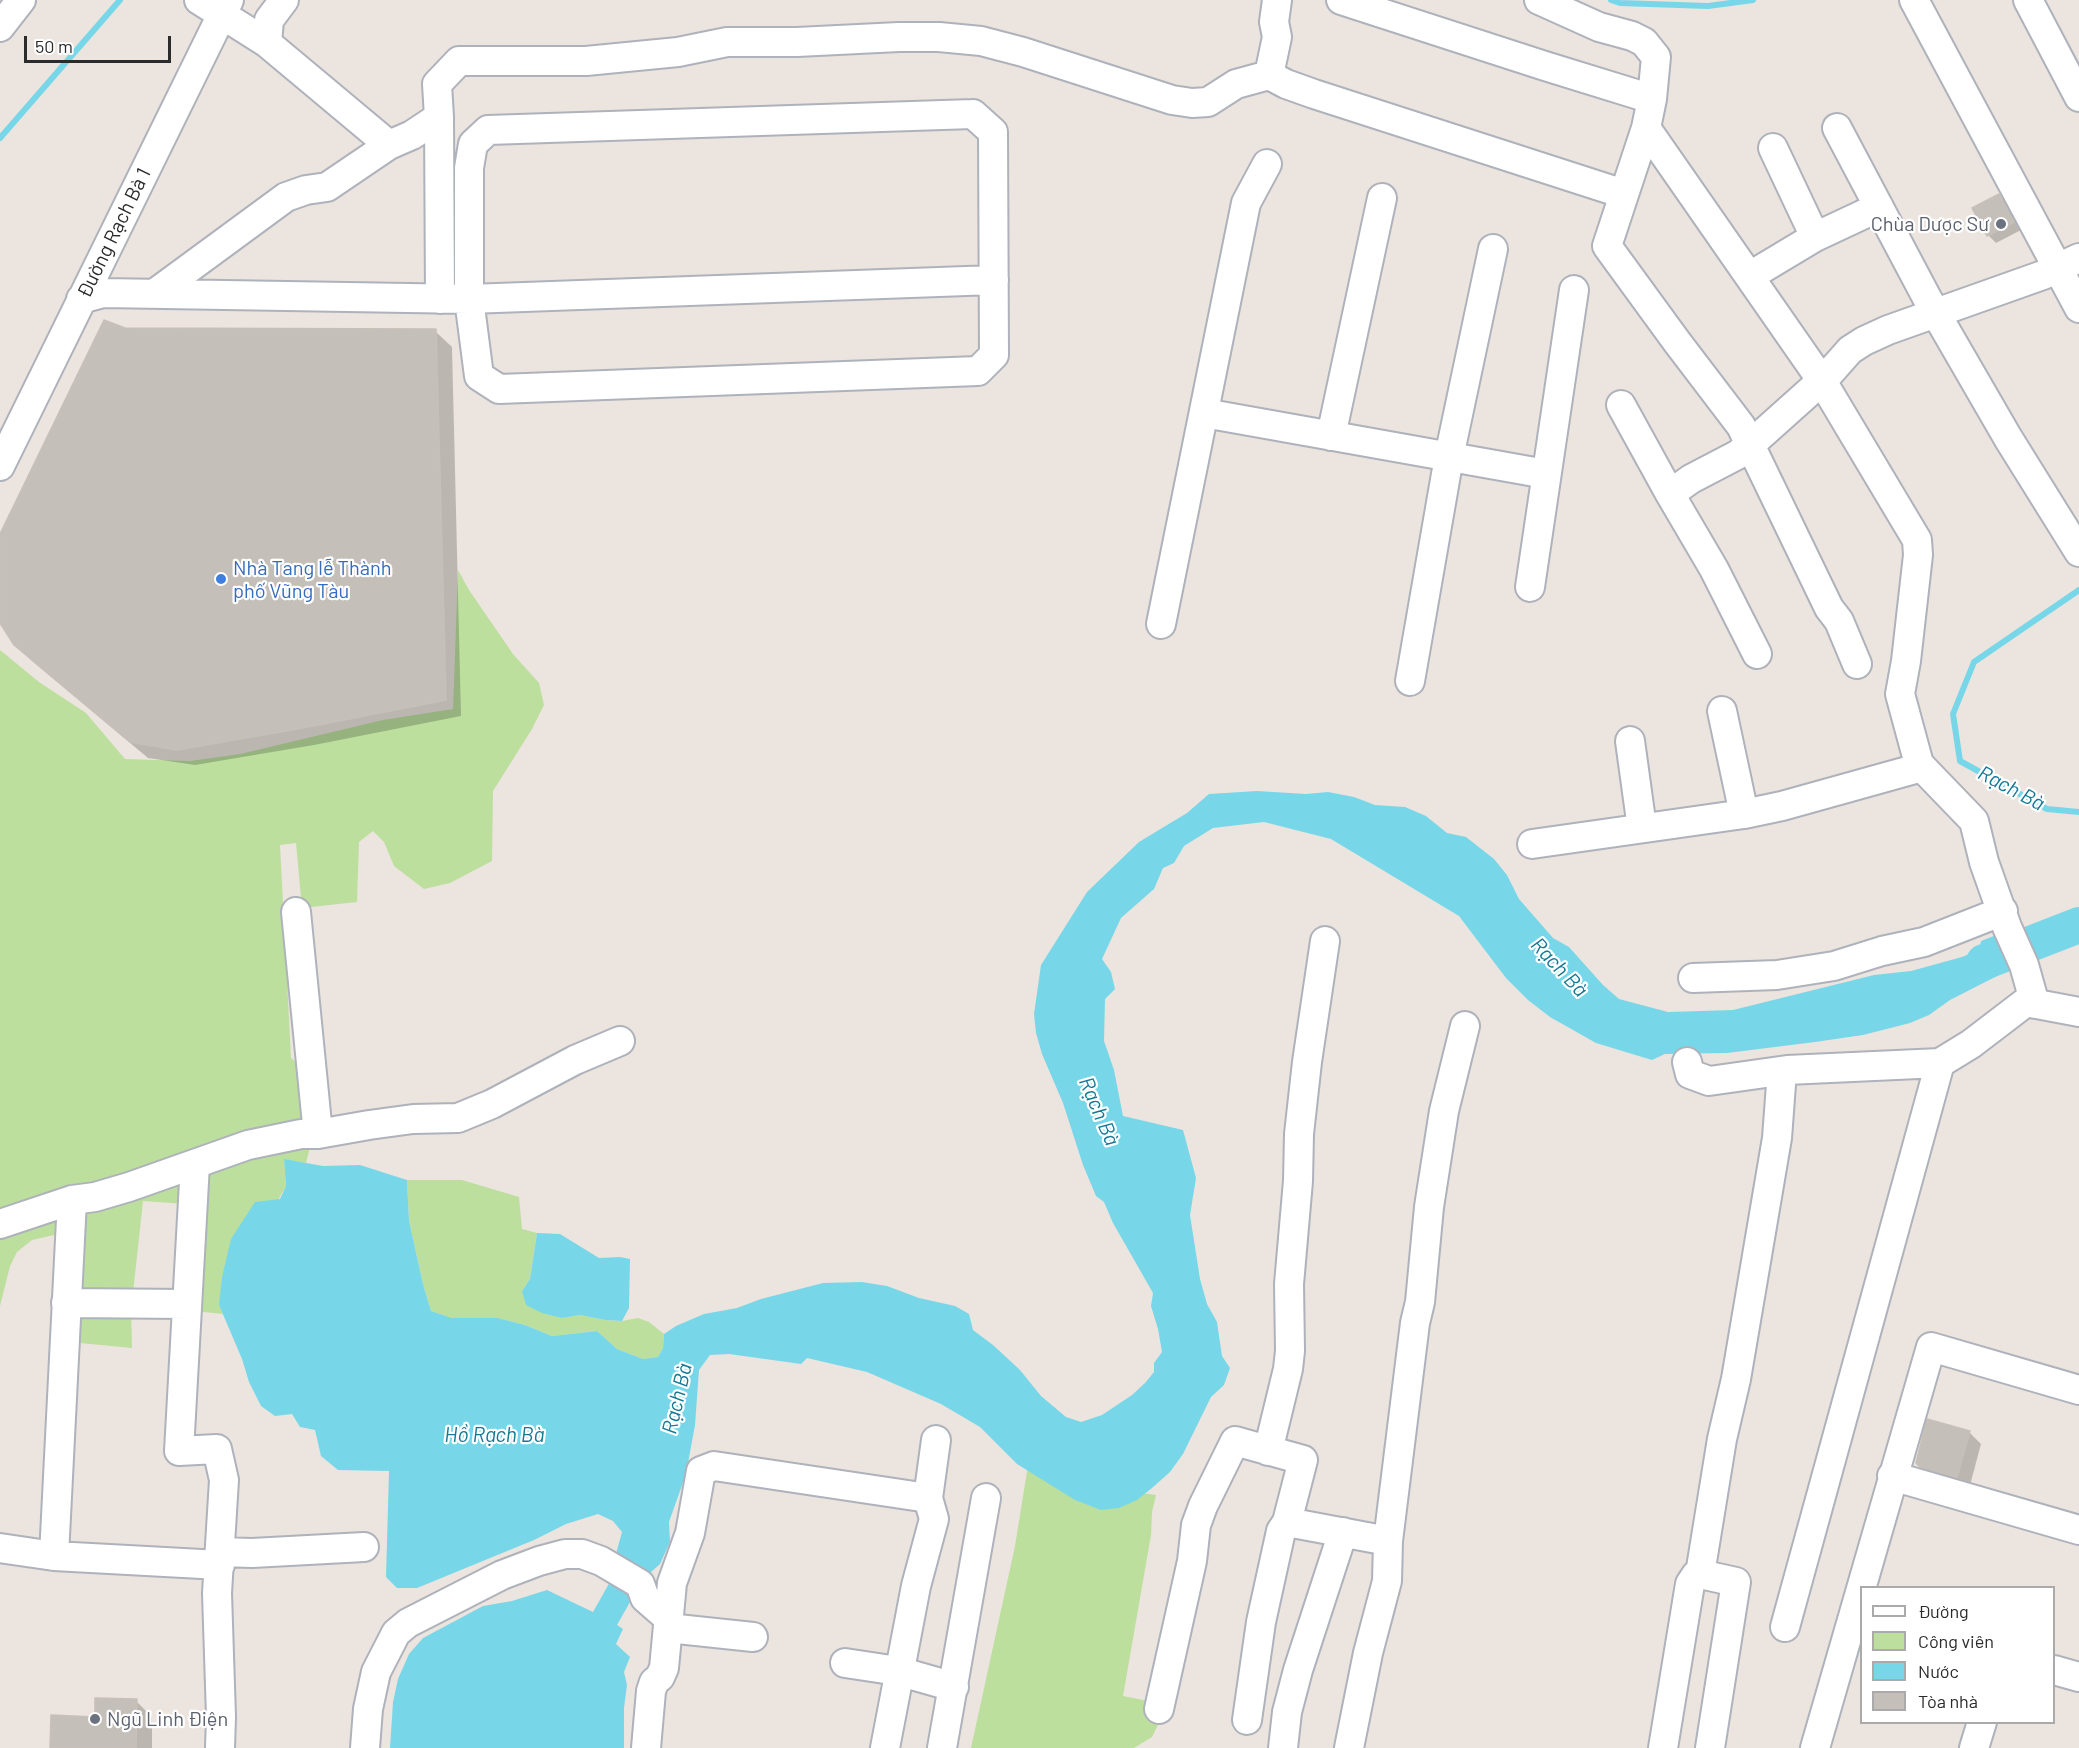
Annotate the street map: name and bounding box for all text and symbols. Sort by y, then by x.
scale bar [27,24,174,62]
text: 50 m [35,35,73,57]
street label: Đường Rạch Bà 1 [72,164,156,302]
place label: Chùa Dược Sư [1871,212,1989,236]
marker: Chùa Dược Sư [1994,217,2008,231]
place label: Nhà Tang lễ Thành phố Vũng Tàu [233,556,391,603]
marker: Nhà Tang lễ Thành phố Vũng Tàu [214,572,228,586]
water label: Rạch Bà [1974,760,2048,816]
water label: Rạch Bà [1525,932,1593,1002]
water label: Rạch Bà [1073,1073,1125,1149]
water label: Rạch Bà [657,1361,697,1437]
water label: Hồ Rạch Bà [444,1422,544,1448]
legend [1860,1586,2055,1724]
text: Đường [1918,1600,1969,1622]
text: Công viên [1918,1630,1994,1652]
text: Nước [1918,1660,1959,1682]
text: Tòa nhà [1918,1690,1978,1712]
place label: Ngũ Linh Điện [107,1707,228,1731]
marker: Ngũ Linh Điện [88,1712,102,1726]

